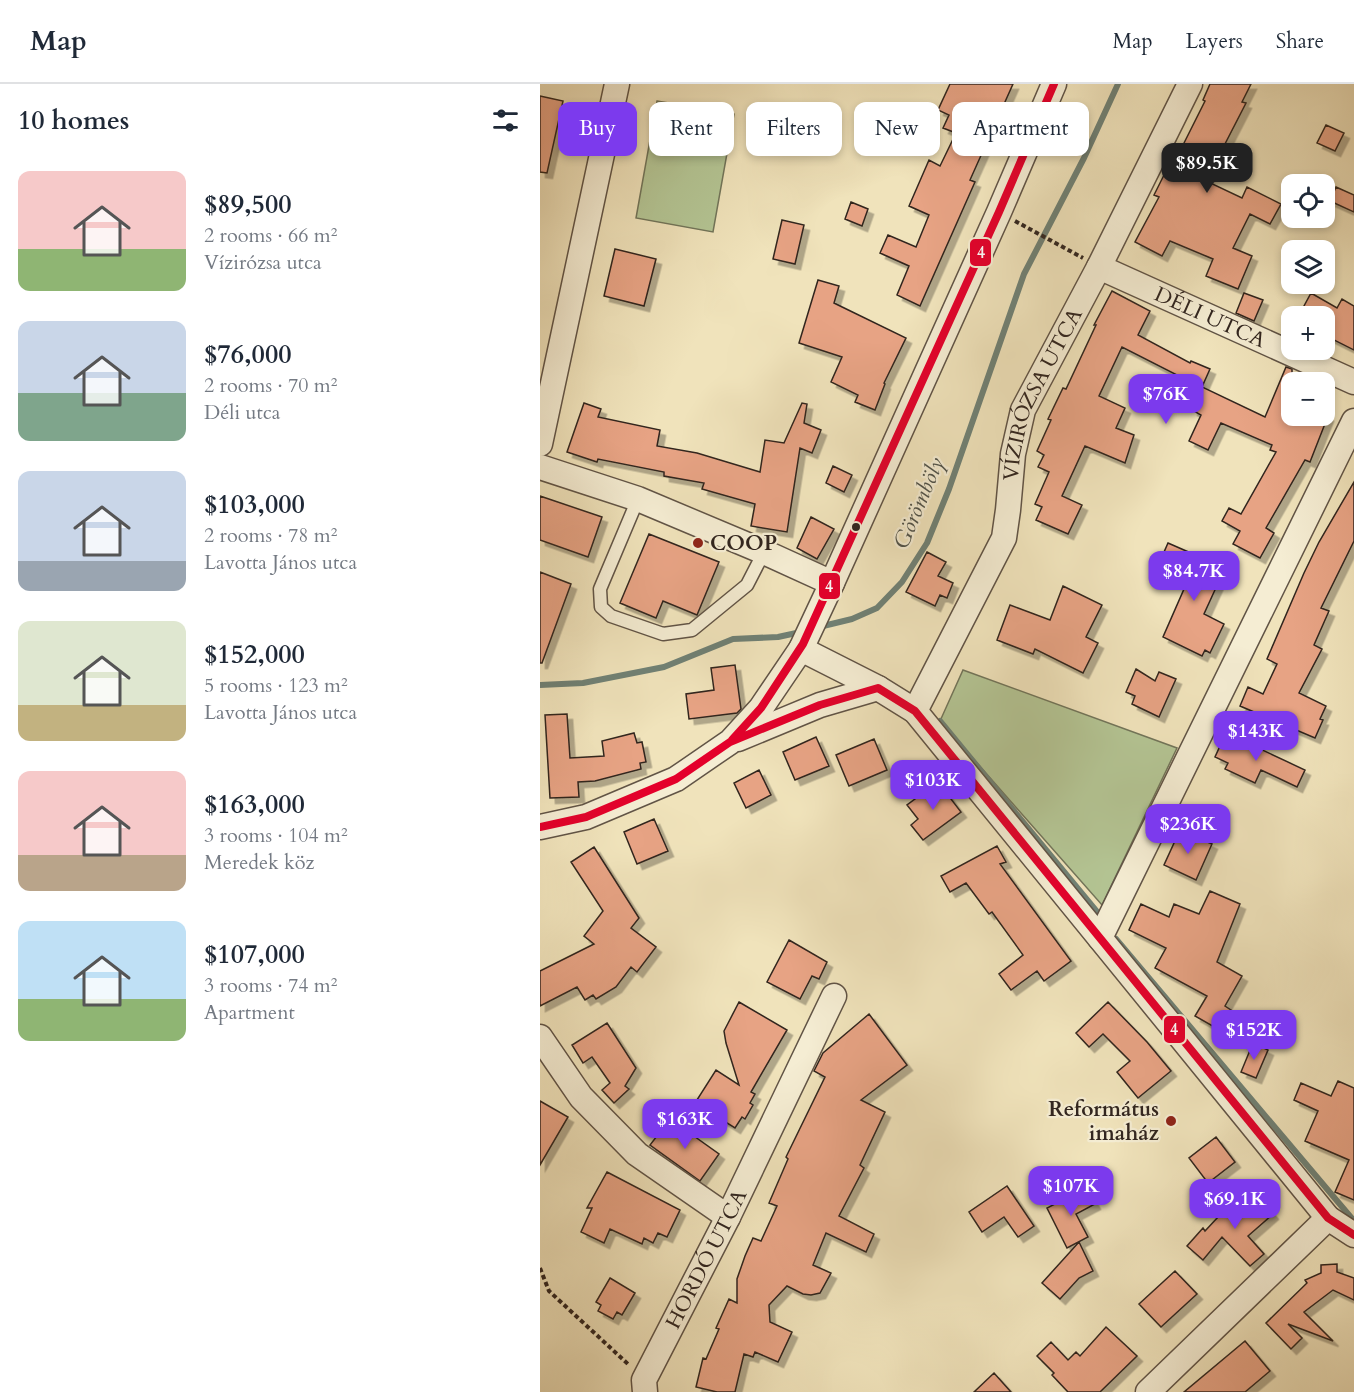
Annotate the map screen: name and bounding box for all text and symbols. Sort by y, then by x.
text: Map [30,22,87,60]
text: Map [1113,27,1153,56]
text: Layers [1186,27,1243,56]
text: Share [1276,27,1324,56]
chip: Buy [558,102,637,156]
chip: Rent [649,102,734,156]
chip: Filters [746,102,842,156]
chip: New [854,102,940,156]
chip: Apartment [952,102,1089,156]
text: 10 homes [18,103,129,138]
icon: filters [489,104,522,137]
pin: $89.5K [1158,143,1256,194]
text: $89.5K [1176,149,1238,176]
map controls [1281,174,1335,426]
button: locate [1281,174,1335,228]
text: $89,500 [204,187,292,222]
icon: home [66,195,138,267]
text: 2 rooms · 66 m² [204,222,337,249]
line badge: 4 [969,238,992,267]
button: layers [1281,240,1335,294]
text: 4 [977,242,985,264]
text: Vízirózsa utca [204,249,322,276]
street label: DÉLI UTCA [1150,279,1271,355]
street label: VÍZIRÓZSA UTCA [996,303,1089,482]
button: + [1281,306,1335,360]
text: $76,000 [204,337,292,372]
icon: home [66,345,138,417]
text: 2 rooms · 70 m² [204,372,337,399]
button: − [1281,372,1335,426]
pin: $76K [1130,374,1202,425]
text: $76K [1143,380,1189,407]
text: Déli utca [204,399,280,426]
water label: Görömböly [886,452,952,553]
text: $103,000 [204,487,305,522]
icon: home [66,495,138,567]
unlabelled marker [850,521,862,533]
text: 2 rooms · 78 m² [204,522,337,549]
place label: COOP [710,529,777,558]
marker: COOP [691,536,705,550]
text: Lavotta János utca [204,549,357,576]
pin: $84.7K [1145,551,1243,602]
text: $84.7K [1163,557,1225,584]
line badge: 4 [818,572,841,600]
text: 4 [825,576,833,598]
text: $152,000 [204,637,305,672]
icon: home [66,645,138,717]
text: 5 rooms · 123 m² [204,672,348,699]
text: Lavotta János utca [204,699,357,726]
pin: $143K [1214,711,1298,762]
text: $143K [1227,717,1285,744]
pin: $103K [891,760,975,811]
text: $103K [904,766,962,793]
text: $163,000 [204,787,305,822]
icon: home [66,795,138,867]
pin: $236K [1146,804,1230,855]
text: $236K [1159,810,1217,837]
text: 3 rooms · 104 m² [204,822,348,849]
text: Meredek köz [204,849,315,876]
text: $107,000 [204,937,305,972]
icon: home [66,945,138,1017]
text: 3 rooms · 74 m² [204,972,337,999]
text: Apartment [204,999,295,1026]
pin: $152K [1212,1010,1296,1061]
line badge: 4 [1163,1015,1186,1044]
text: $152K [1225,1016,1283,1043]
text: 4 [1170,1019,1178,1041]
place label: Református imaház [1048,1095,1160,1148]
pin: $163K [643,1099,727,1150]
text: $163K [656,1105,714,1132]
marker: Református imaház [1164,1114,1178,1128]
pin: $107K [1029,1166,1113,1217]
text: $107K [1042,1172,1100,1199]
pin: $69.1K [1186,1179,1284,1230]
street label: HORDÓ UTCA [658,1184,754,1334]
text: $69.1K [1204,1185,1266,1212]

